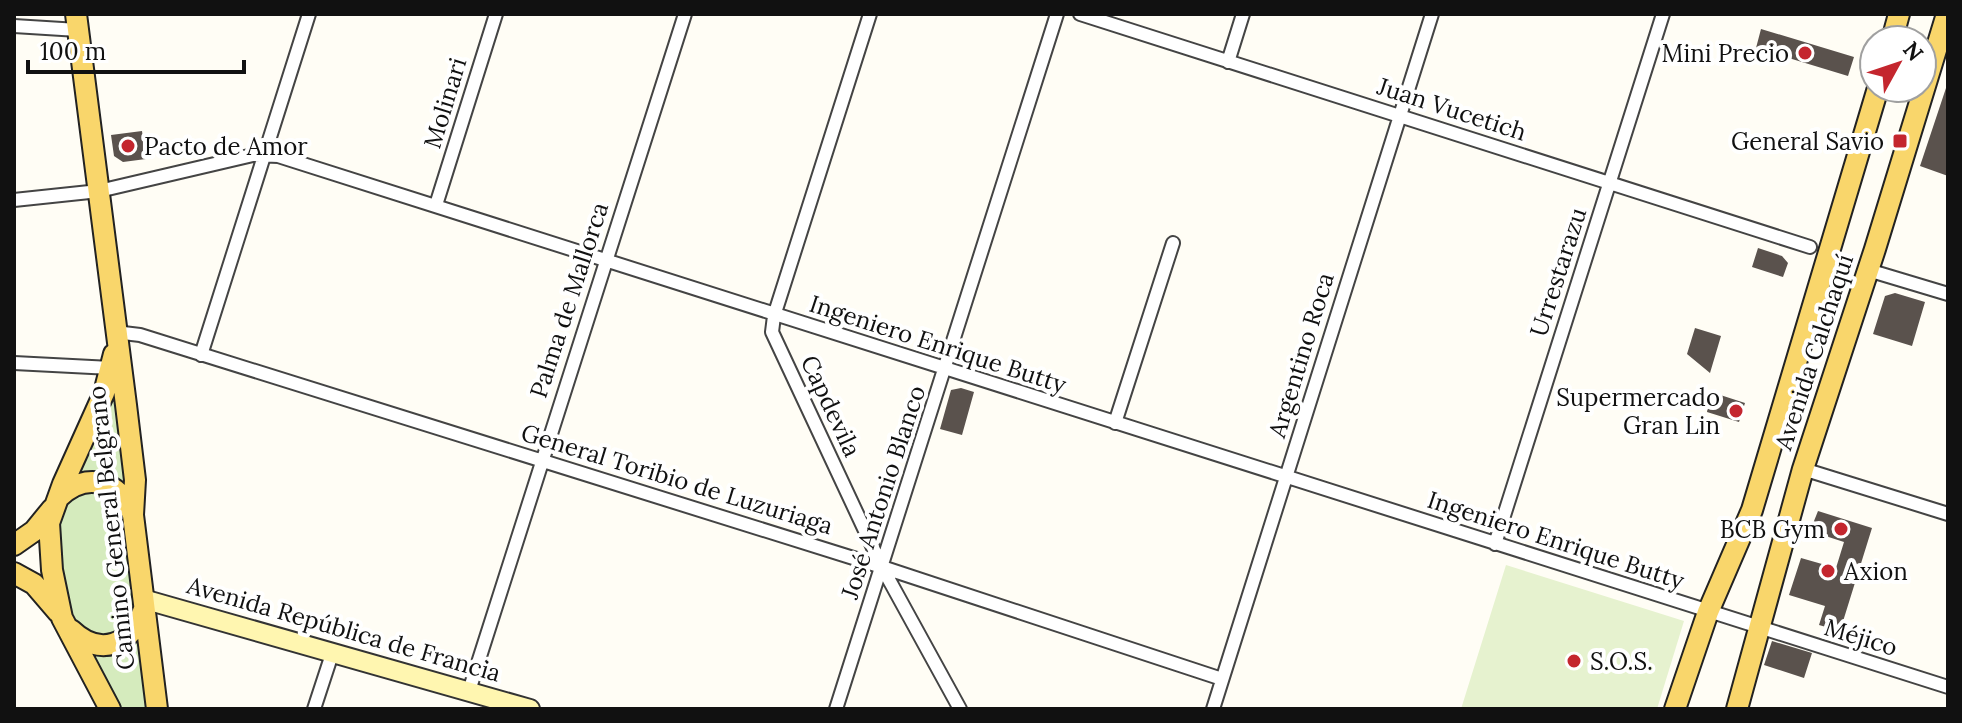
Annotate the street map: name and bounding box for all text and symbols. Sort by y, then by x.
scale bar [28,24,244,74]
north arrow [1858,24,1938,104]
text: 100 m [40,36,106,67]
text: N [1897,36,1930,67]
place label: Mini Precio [1661,38,1789,69]
marker: Mini Precio [1796,44,1814,62]
street label: Molinari [417,54,473,152]
street label: Juan Vucetich [1373,70,1530,148]
place label: General Savio [1731,126,1884,157]
place label: Pacto de Amor [144,131,308,162]
marker: General Savio [1891,132,1909,150]
marker: Pacto de Amor [119,137,137,155]
street label: Palma de Mallorca [523,198,615,402]
street label: Urrestarazu [1523,204,1593,340]
street label: Avenida Calchaquí [1767,250,1860,455]
street label: Argentino Roca [1261,269,1341,442]
street label: Ingeniero Enrique Butty [806,288,1071,400]
street label: Capdevila [794,350,868,462]
street label: José Antonio Blanco [834,381,932,604]
place label: Supermercado Gran Lin [1556,382,1720,441]
street label: Camino General Belgrano [81,384,141,672]
marker: Supermercado Gran Lin [1727,402,1745,420]
street label: General Toribio de Luzuriaga [517,417,837,541]
street label: Ingeniero Enrique Butty [1424,484,1689,596]
place label: BCB Gym [1720,514,1825,545]
marker: BCB Gym [1832,520,1850,538]
place label: Axion [1843,556,1908,587]
marker: Axion [1819,562,1837,580]
street label: Avenida República de Francia [183,569,504,689]
street label: Méjico [1821,611,1901,663]
place label: S.O.S. [1590,646,1653,677]
marker: S.O.S. [1565,652,1583,670]

